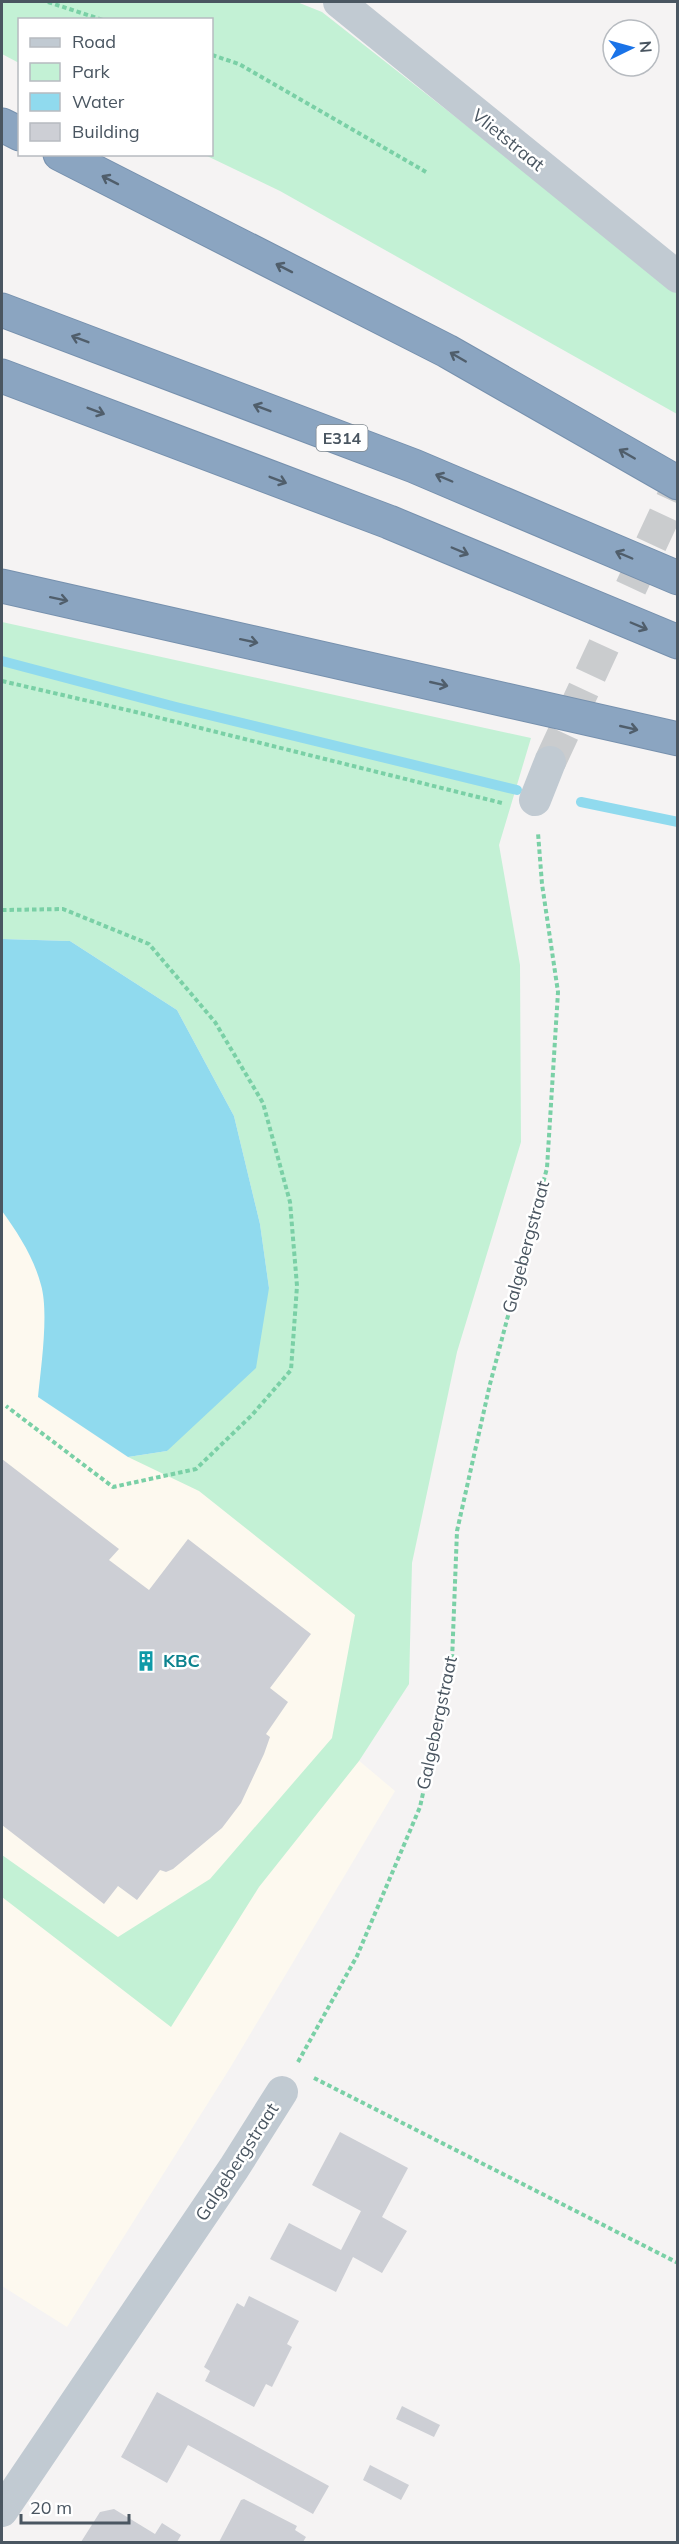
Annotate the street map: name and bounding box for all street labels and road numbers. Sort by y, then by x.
street label: Vlietstraat [467,103,549,176]
road number: E314 [316,425,368,451]
street label: Galgebergstraat [497,1178,554,1316]
street label: Galgebergstraat [411,1654,462,1792]
street label: Galgebergstraat [190,2098,283,2225]

